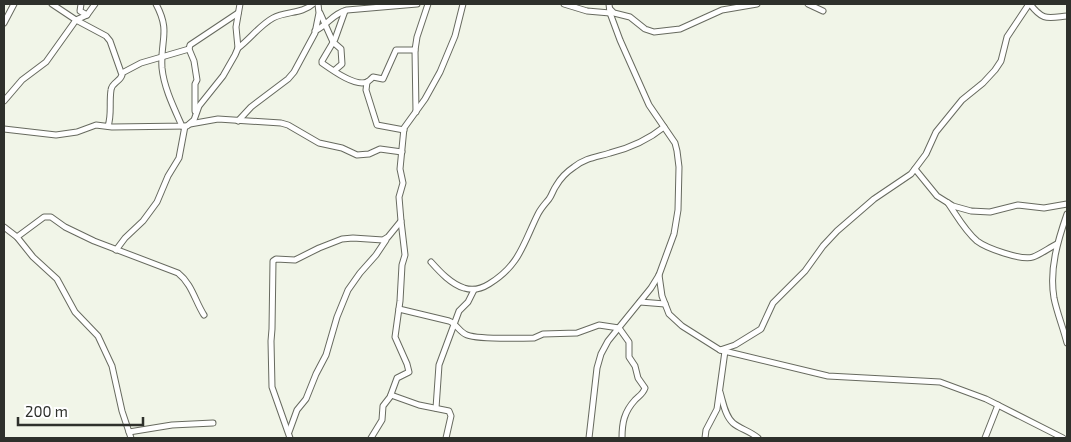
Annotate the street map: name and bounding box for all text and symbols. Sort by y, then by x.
scale bar [18,394,142,426]
text: 200 m [25,402,68,420]

